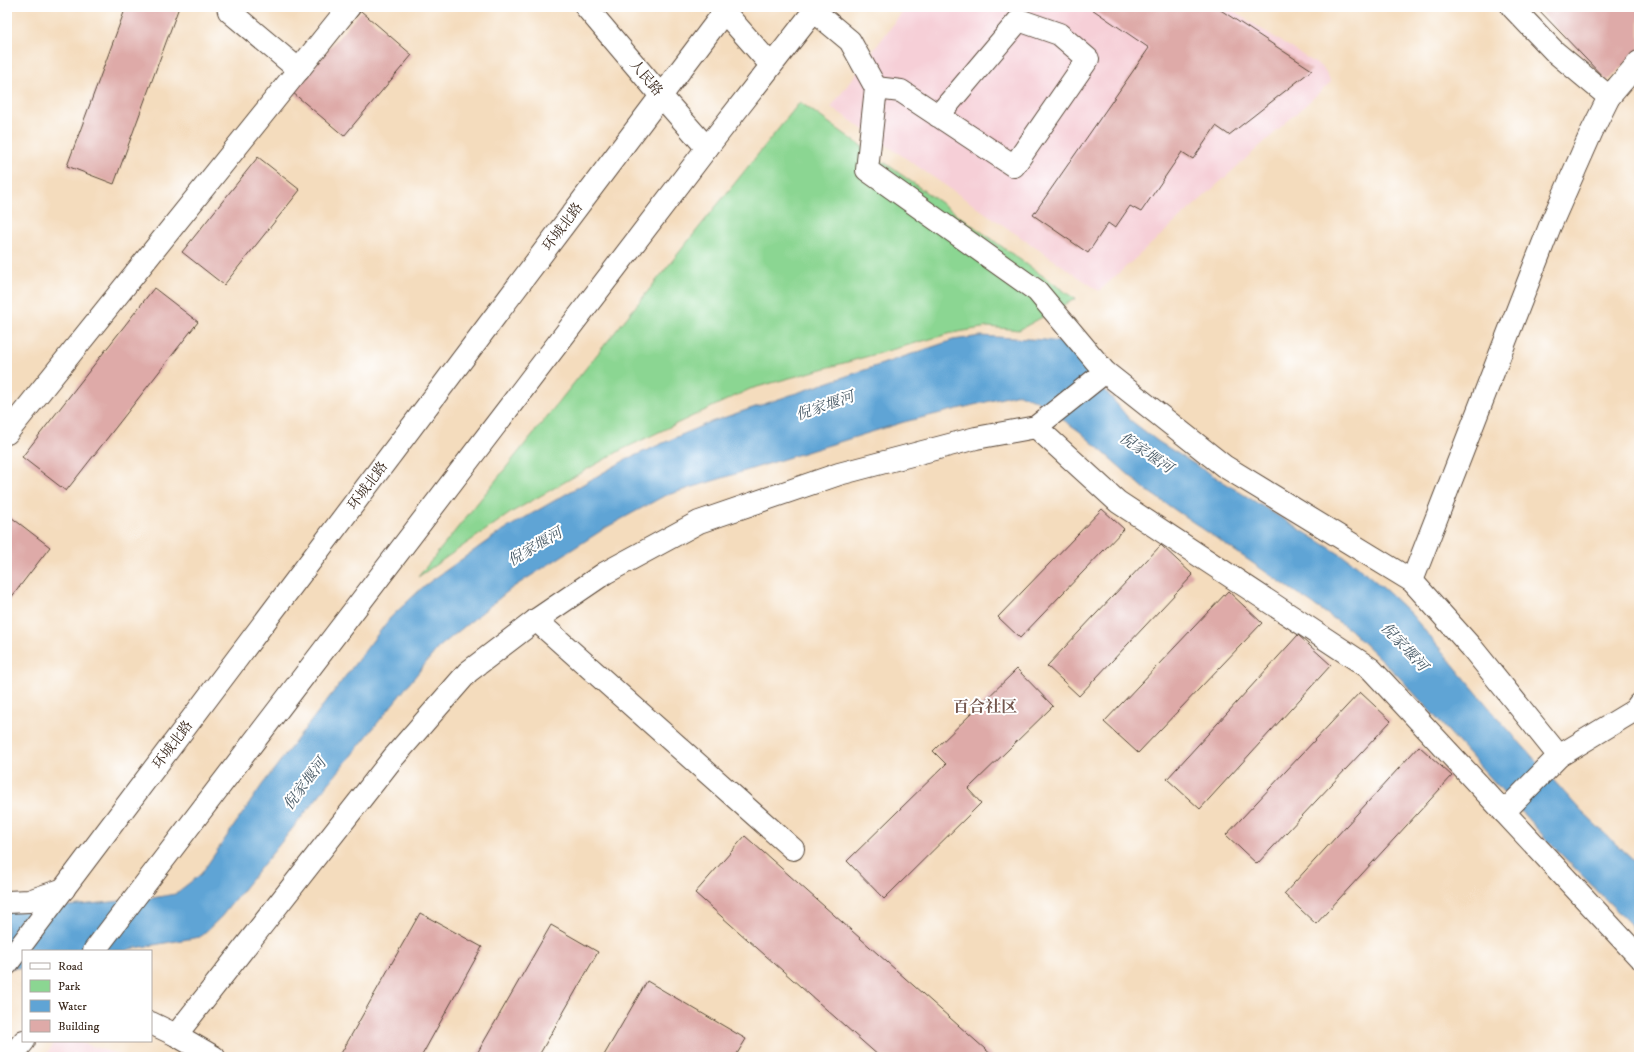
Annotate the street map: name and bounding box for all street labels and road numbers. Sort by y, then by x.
street label: 人民路 [626,56,666,100]
street label: 环城北路 [539,199,587,255]
street label: 环城北路 [344,458,392,514]
street label: 环城北路 [149,717,197,773]

